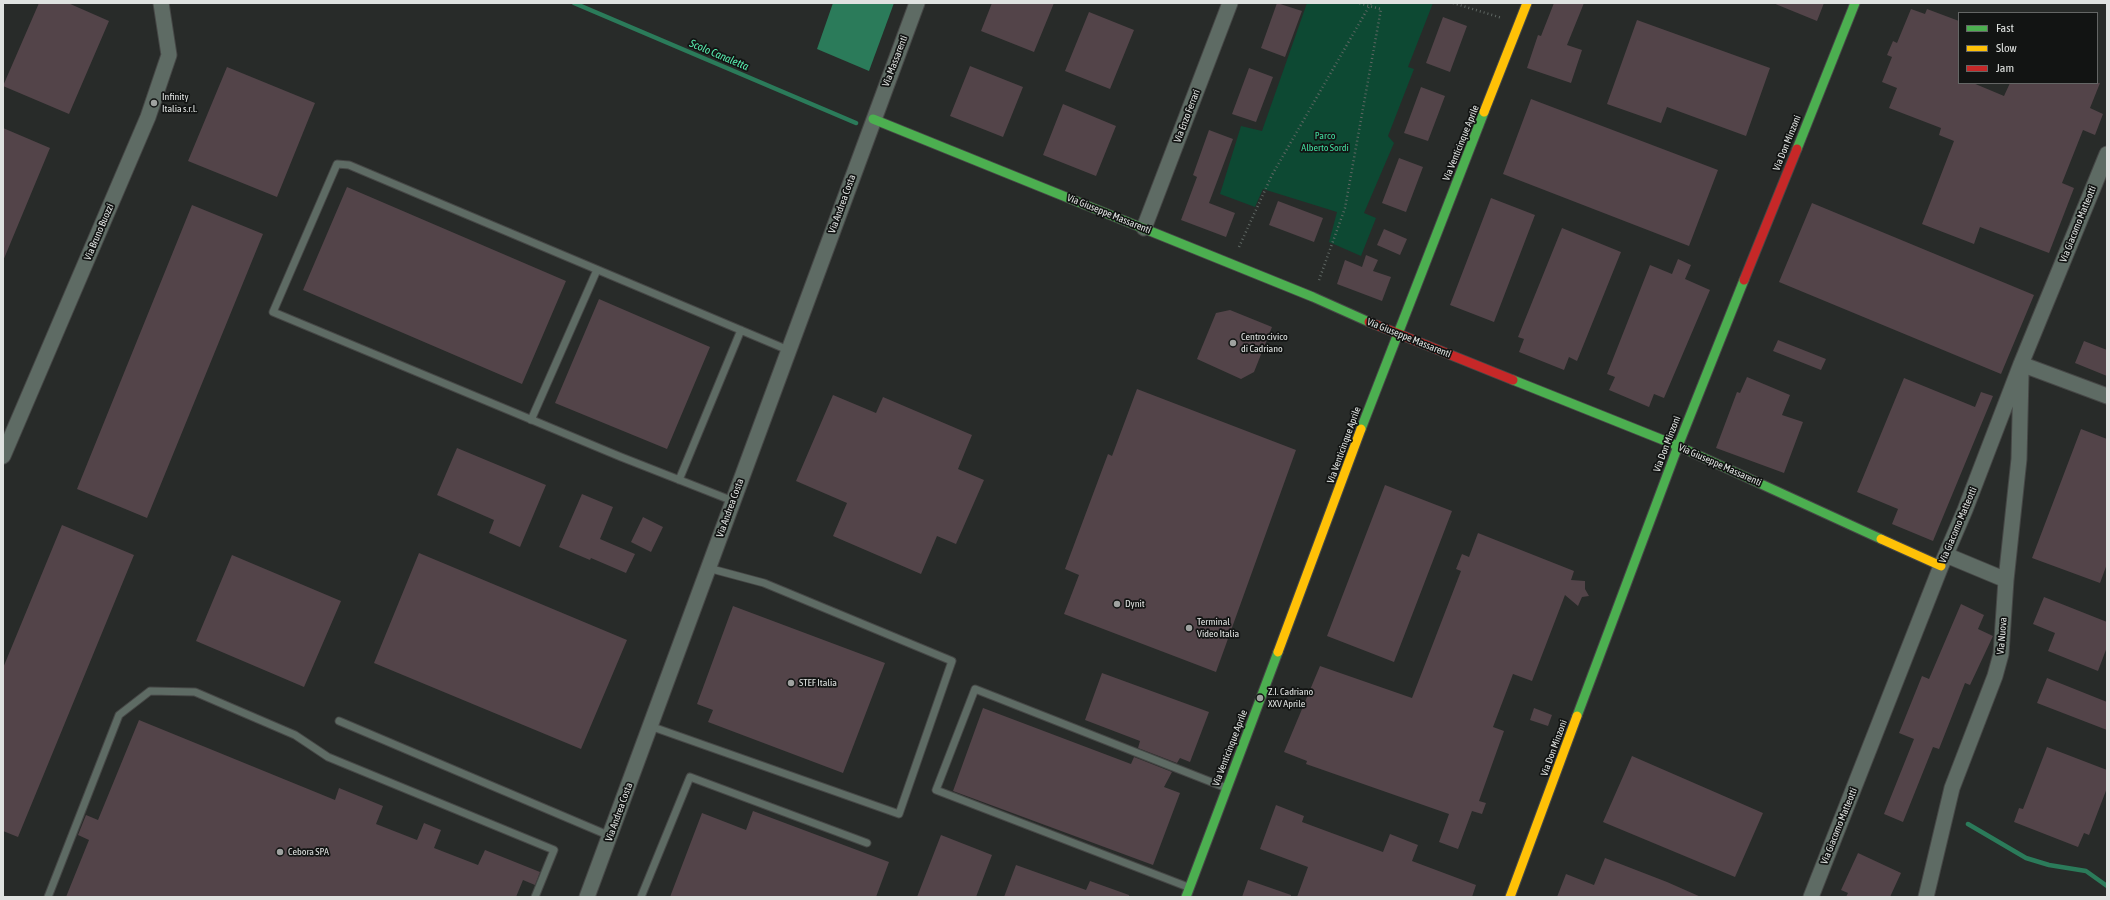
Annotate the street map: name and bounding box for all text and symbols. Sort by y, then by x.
legend [1958,12,2098,84]
text: Fast [1996,21,2014,35]
street label: Via Massarenti [880,34,910,88]
water label: Scolo Canaletta [687,37,751,73]
text: Slow [1996,41,2017,55]
text: Jam [1996,61,2014,75]
street label: Via Enzo Ferrari [1171,88,1203,144]
place label: Infinity Italia s.r.l. [162,91,197,114]
marker: Infinity Italia s.r.l. [149,98,159,108]
street label: Via Venticinque Aprile [1440,103,1482,183]
street label: Via Don Minzoni [1770,113,1804,173]
park label: Parco Alberto Sordi [1301,130,1349,154]
street label: Via Andrea Costa [826,173,858,235]
street label: Via Giacomo Matteotti [2057,184,2099,264]
street label: Via Giuseppe Massarenti [1065,192,1153,236]
street label: Via Bruno Buozzi [82,202,116,262]
street label: Via Giuseppe Massarenti [1365,316,1453,360]
place label: Centro civico di Cadriano [1241,331,1288,354]
marker: Centro civico di Cadriano [1228,338,1238,348]
street label: Via Venticinque Aprile [1325,405,1363,485]
street label: Via Don Minzoni [1651,414,1683,474]
street label: Via Giuseppe Massarenti [1677,441,1763,489]
street label: Via Andrea Costa [714,477,746,539]
street label: Via Giacomo Matteotti [1937,485,1979,565]
place label: Dynit [1125,598,1145,610]
marker: Dynit [1112,599,1122,609]
place label: Terminal Video Italia [1197,616,1239,640]
street label: Via Nuova [1994,617,2010,655]
marker: Terminal Video Italia [1184,623,1194,633]
place label: STEF Italia [799,677,837,689]
marker: STEF Italia [786,678,796,688]
place label: Z.I. Cadriano XXV Aprile [1268,686,1313,710]
marker: Z.I. Cadriano XXV Aprile [1255,693,1265,703]
street label: Via Venticinque Aprile [1210,708,1250,788]
street label: Via Don Minzoni [1538,718,1570,778]
street label: Via Andrea Costa [603,781,635,843]
street label: Via Giacomo Matteotti [1818,786,1860,866]
place label: Cebora SPA [288,846,329,858]
marker: Cebora SPA [275,847,285,857]

